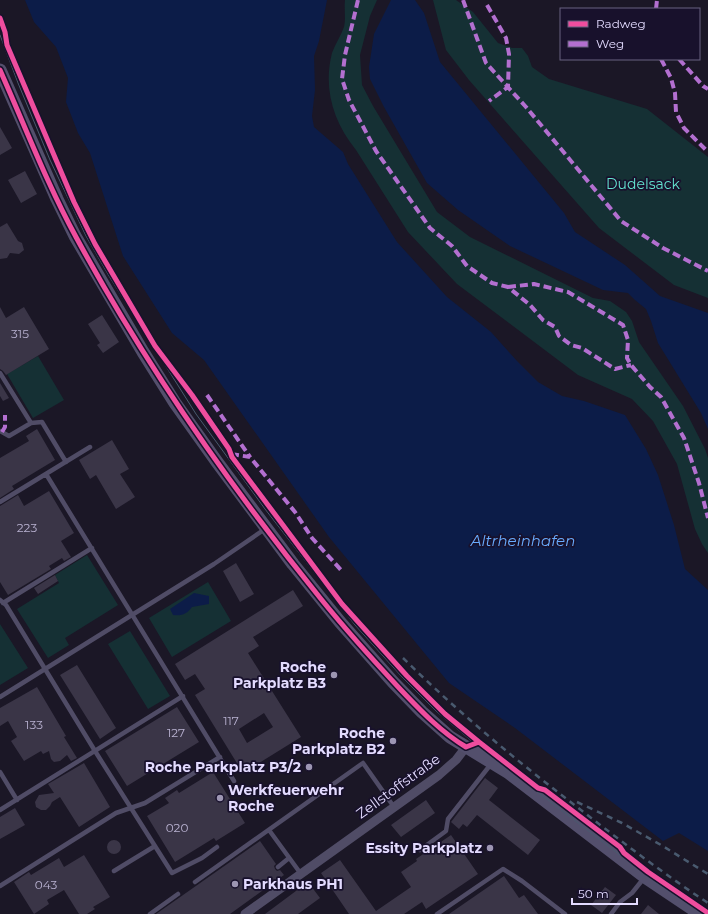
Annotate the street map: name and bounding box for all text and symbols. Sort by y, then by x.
legend [560,8,700,60]
text: Radweg [596,16,646,31]
text: Weg [596,36,624,51]
park label: Dudelsack [606,175,681,193]
house number: 315 [11,326,29,341]
house number: 223 [17,520,37,535]
water label: Altrheinhafen [470,531,575,550]
place label: Roche Parkplatz B3 [233,658,326,692]
marker: Roche Parkplatz B3 [329,670,339,680]
house number: 117 [223,713,239,728]
house number: 133 [25,717,43,732]
place label: Roche Parkplatz B2 [292,724,385,758]
house number: 127 [167,725,185,740]
marker: Roche Parkplatz B2 [388,736,398,746]
street label: Zellstoffstraße [353,750,443,822]
place label: Roche Parkplatz P3/2 [145,758,301,776]
marker: Roche Parkplatz P3/2 [304,762,314,772]
place label: Werkfeuerwehr Roche [228,781,344,815]
marker: Werkfeuerwehr Roche [215,793,225,803]
house number: 020 [166,820,188,835]
place label: Essity Parkplatz [366,839,482,857]
marker: Essity Parkplatz [485,843,495,853]
place label: Parkhaus PH1 [243,875,343,893]
house number: 043 [35,877,57,892]
marker: Parkhaus PH1 [230,879,240,889]
scale bar [572,880,637,906]
text: 50 m [578,886,609,901]

